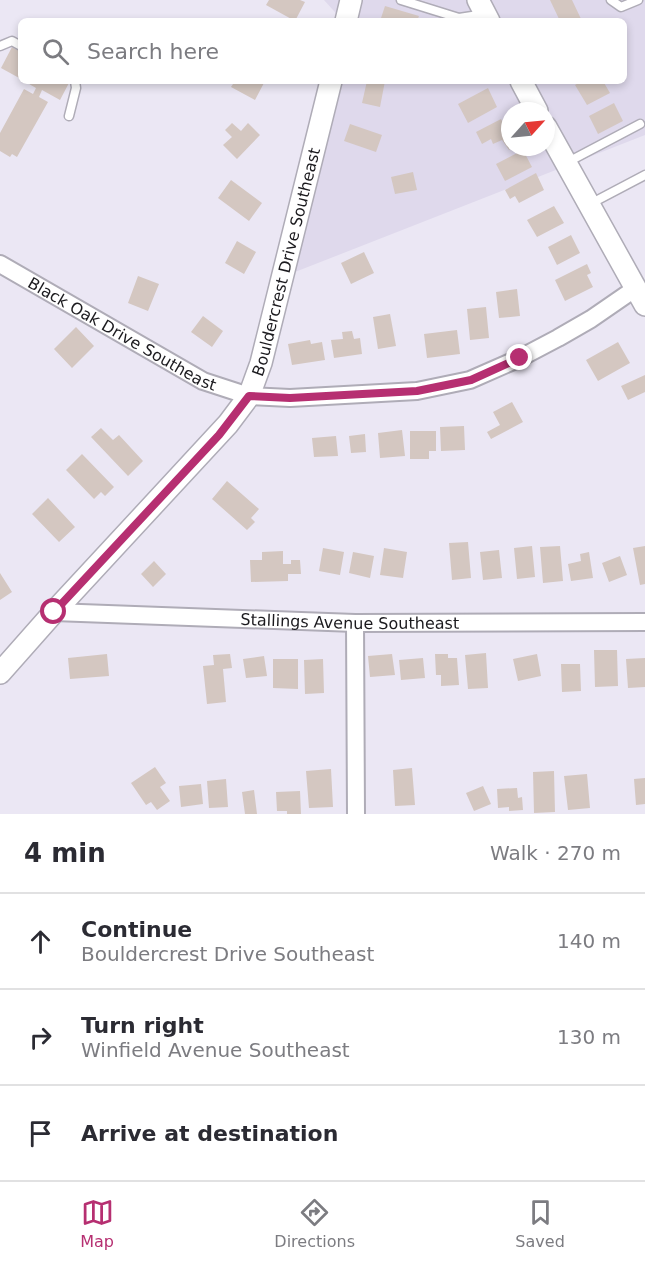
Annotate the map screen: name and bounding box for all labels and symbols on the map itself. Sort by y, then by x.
north arrow [501,102,555,156]
street label: Bouldercrest Drive Southeast [248,146,324,379]
street label: Black Oak Drive Southeast [25,273,219,395]
route end [506,344,532,370]
route start [40,598,66,624]
street label: Stallings Avenue Southeast [240,610,459,633]

